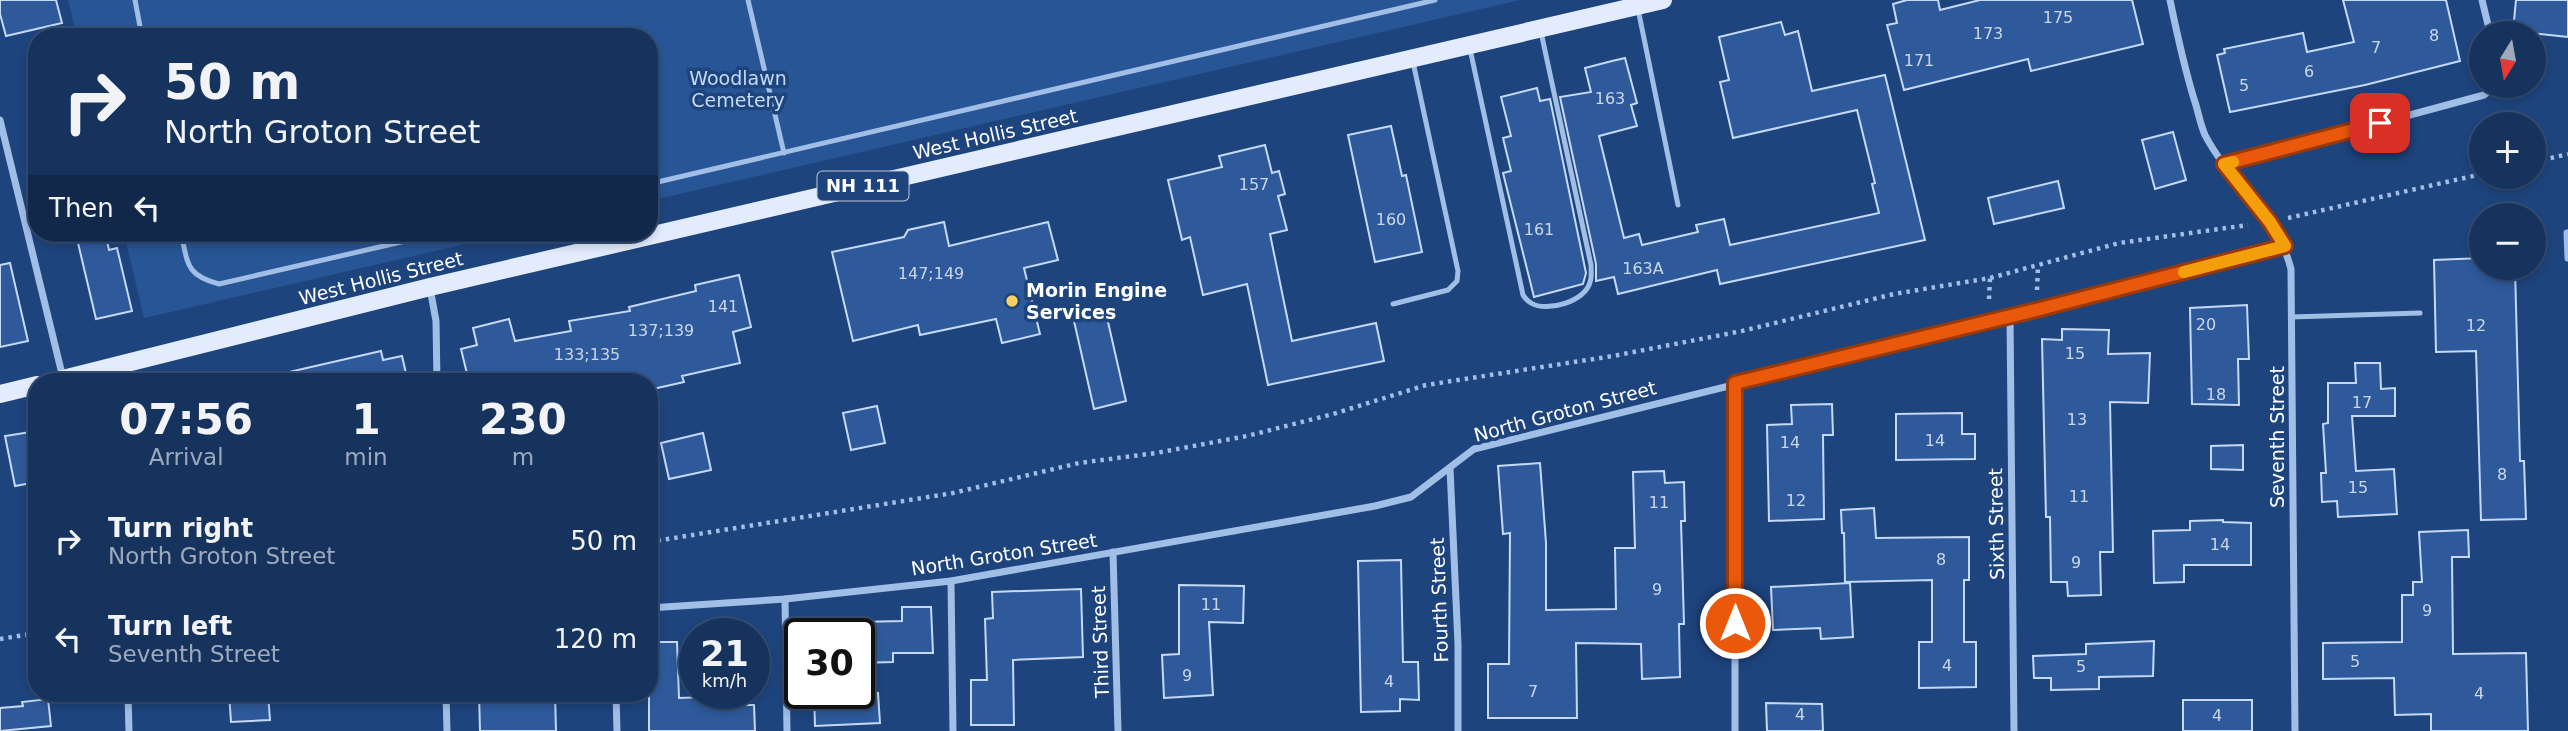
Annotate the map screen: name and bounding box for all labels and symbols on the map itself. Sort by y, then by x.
house number: 175 [2043,8,2073,27]
north arrow [2469,21,2546,98]
house number: 173 [1973,24,2003,43]
house number: 8 [2429,26,2439,45]
house number: 7 [2371,38,2381,57]
house number: 171 [1904,51,1934,70]
house number: 6 [2304,62,2314,81]
park label: Woodlawn Cemetery [689,67,787,111]
house number: 5 [2239,76,2249,95]
house number: 163 [1595,89,1625,108]
pin [2350,93,2410,153]
street label: West Hollis Street [911,104,1079,164]
road number: NH 111 [818,172,908,201]
house number: 157 [1239,175,1269,194]
house number: 160 [1376,210,1406,229]
house number: 161 [1524,220,1554,239]
street label: West Hollis Street [297,247,465,309]
house number: 163A [1622,259,1664,278]
house number: 147;149 [898,264,964,283]
place label: Morin Engine Services [1026,279,1167,323]
marker: Morin Engine Services [1004,293,1020,309]
house number: 141 [708,297,738,316]
house number: 20 [2196,315,2216,334]
house number: 12 [2466,316,2486,335]
house number: 137;139 [628,321,694,340]
house number: 15 [2065,344,2085,363]
house number: 133;135 [554,345,620,364]
street label: Seventh Street [2266,366,2288,508]
street label: North Groton Street [1471,376,1659,446]
house number: 18 [2206,385,2226,404]
house number: 17 [2352,393,2372,412]
house number: 13 [2067,410,2087,429]
house number: 14 [1925,431,1945,450]
house number: 14 [1780,433,1800,452]
house number: 8 [2497,465,2507,484]
street label: Sixth Street [1984,468,2008,580]
house number: 15 [2348,478,2368,497]
house number: 11 [2069,487,2089,506]
house number: 12 [1786,491,1806,510]
house number: 11 [1649,493,1669,512]
street label: North Groton Street [910,528,1098,580]
house number: 14 [2210,535,2230,554]
street label: Fourth Street [1426,537,1452,663]
house number: 8 [1936,550,1946,569]
house number: 9 [2071,553,2081,572]
house number: 9 [1652,580,1662,599]
street label: Third Street [1087,586,1113,699]
position arrow [1698,586,1772,660]
house number: 11 [1201,595,1221,614]
house number: 9 [2422,601,2432,620]
speed limit sign: 30 [784,618,875,709]
house number: 5 [2350,652,2360,671]
house number: 4 [1942,656,1952,675]
house number: 5 [2076,657,2086,676]
house number: 9 [1182,666,1192,685]
house number: 4 [1384,672,1394,691]
house number: 7 [1528,682,1538,701]
house number: 4 [2474,684,2484,703]
house number: 4 [1795,705,1805,724]
house number: 4 [2212,706,2222,725]

